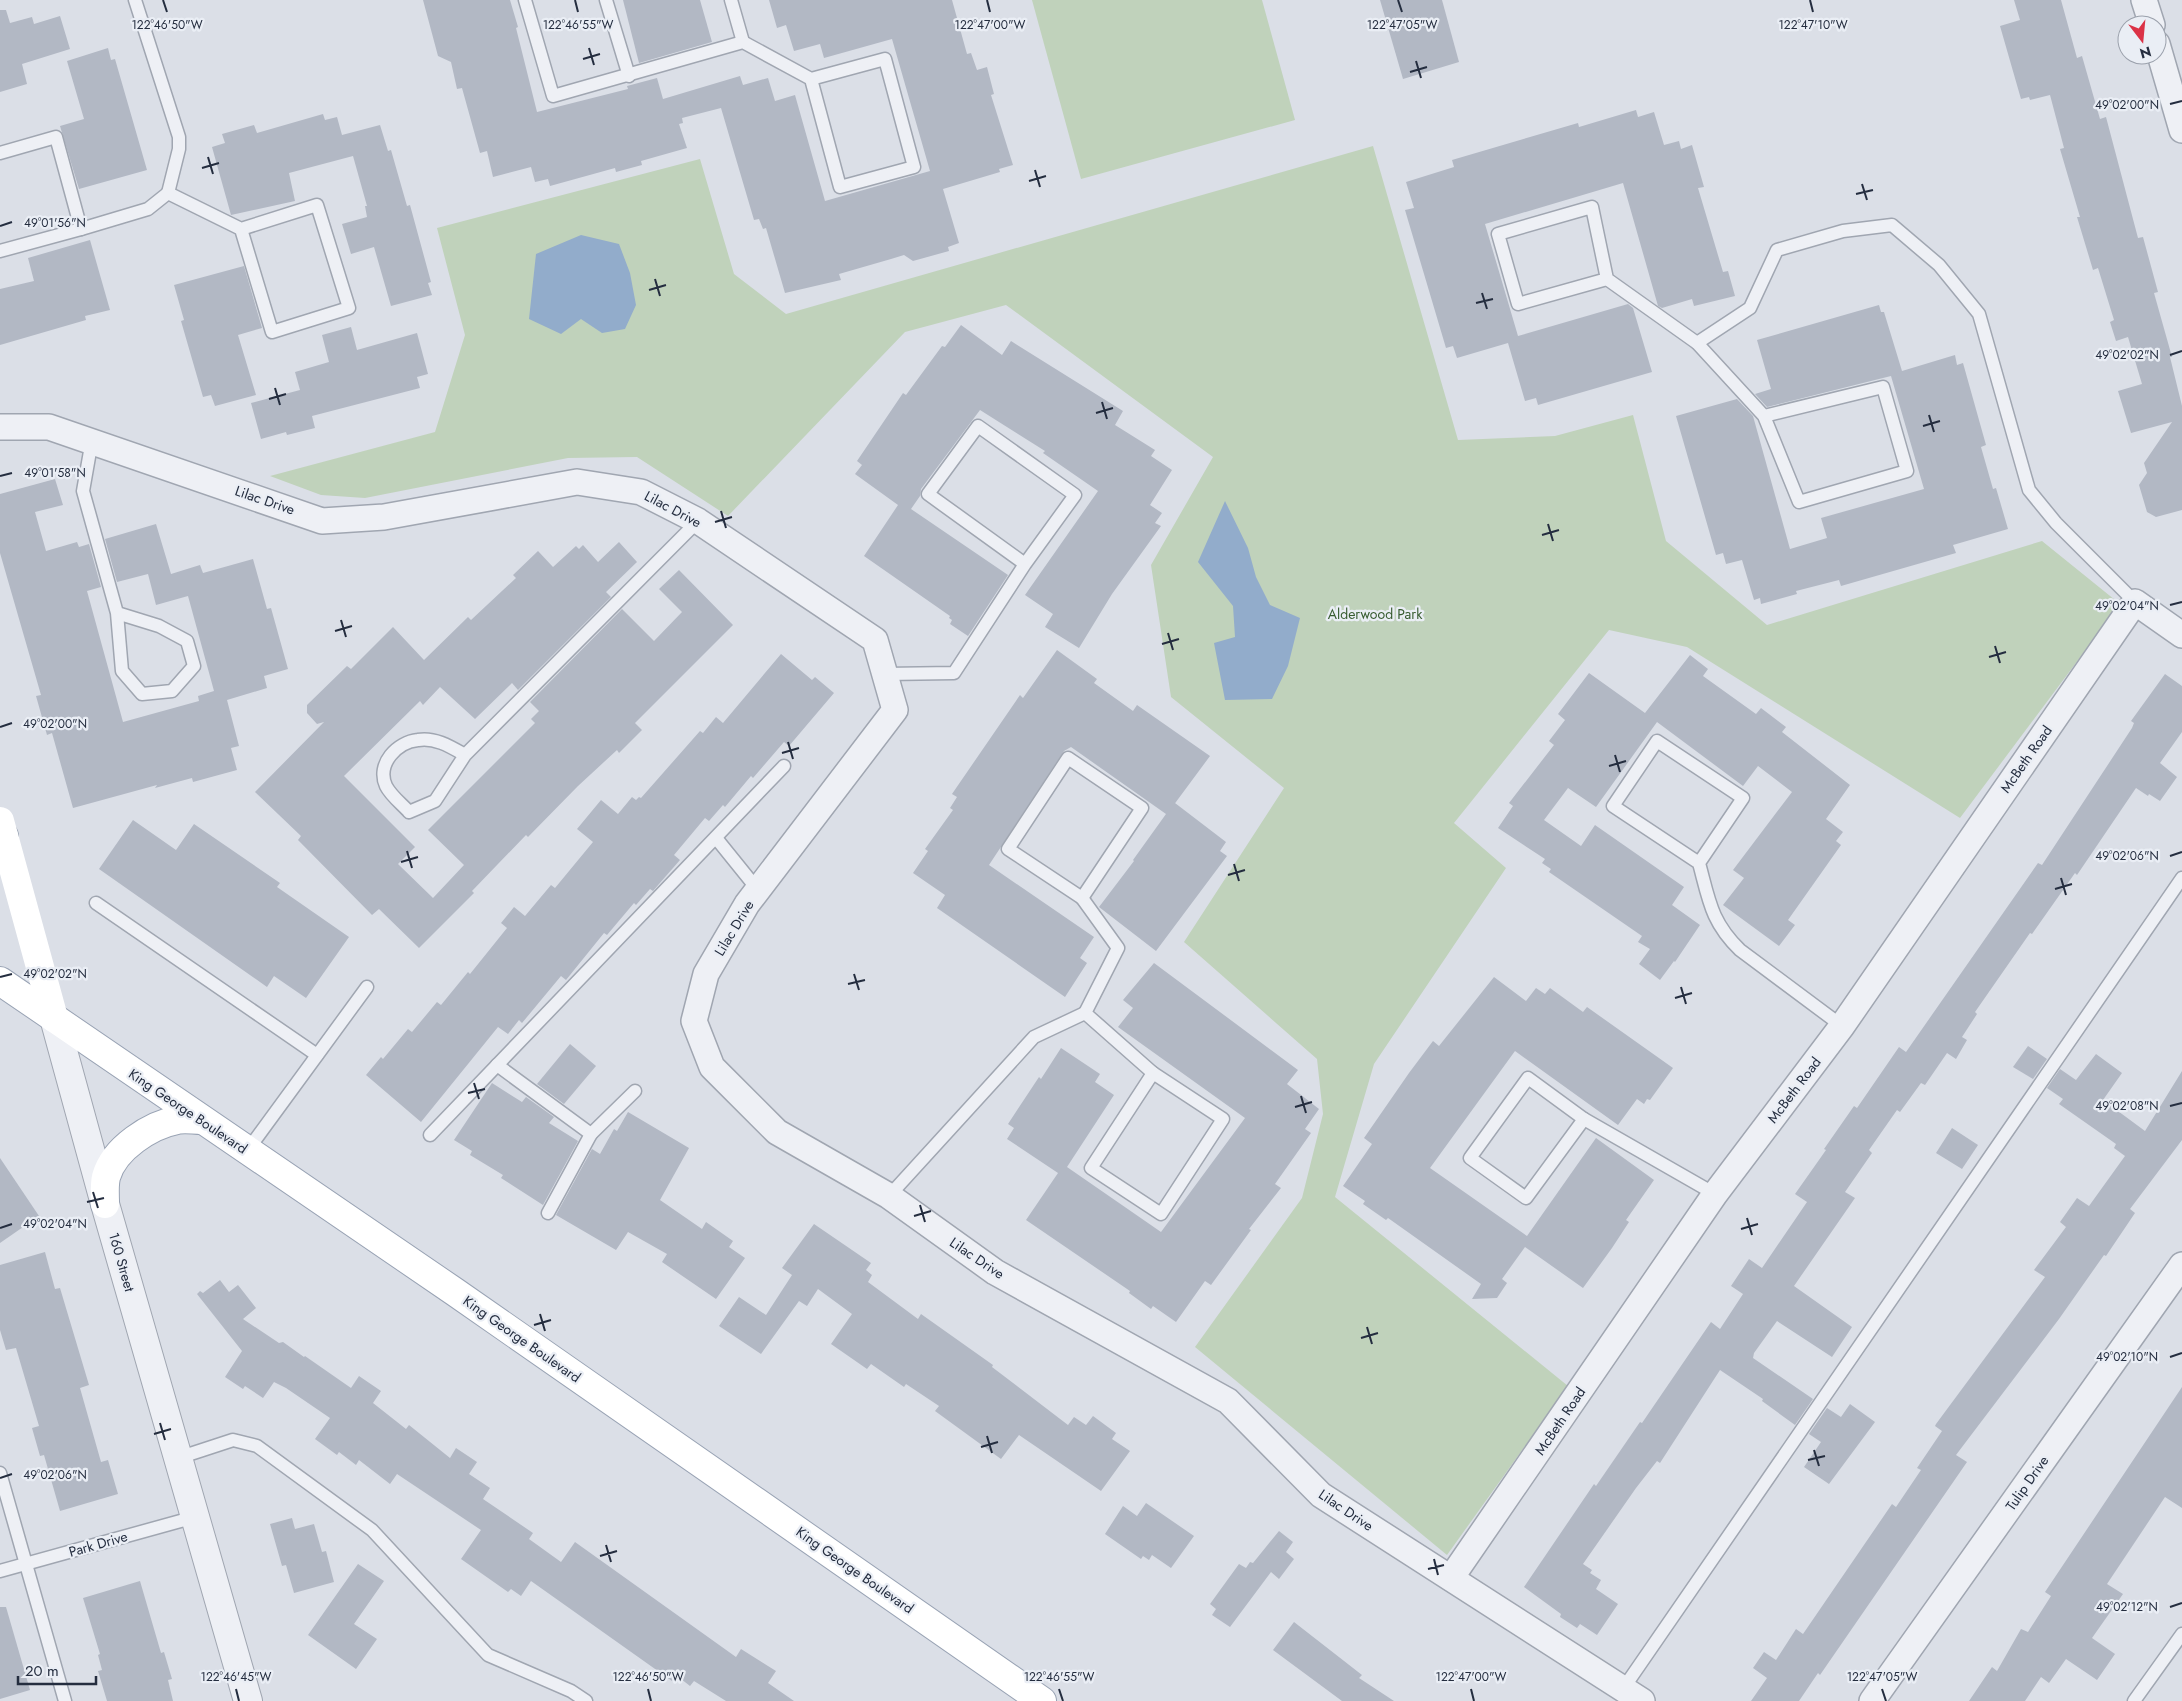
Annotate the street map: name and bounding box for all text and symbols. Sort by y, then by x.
north arrow [2117,15,2167,65]
text: 122°46'50"W [131,16,203,34]
text: 122°46'55"W [543,16,613,34]
text: 122°47'00"W [955,16,1026,34]
text: 122°47'05"W [1367,16,1437,34]
text: 122°47'10"W [1778,16,1848,34]
text: N [2137,41,2154,64]
text: 49°02'00"N [2095,96,2159,114]
text: 49°01'56"N [24,214,86,232]
text: 49°02'02"N [2095,346,2159,364]
text: 49°01'58"N [24,464,86,482]
street label: Lilac Drive [232,480,298,520]
street label: Lilac Drive [641,486,705,532]
text: 49°02'04"N [2095,597,2159,615]
park label: Alderwood Park [1328,604,1423,624]
text: 49°02'00"N [23,715,87,733]
street label: McBeth Road [1995,721,2057,797]
text: 49°02'06"N [2095,847,2159,865]
street label: Lilac Drive [709,896,759,960]
text: 49°02'02"N [23,965,87,983]
street label: McBeth Road [1762,1053,1826,1127]
street label: King George Boulevard [125,1064,251,1158]
text: 49°02'08"N [2095,1097,2159,1115]
text: 49°02'04"N [23,1215,87,1233]
street label: 160 Street [104,1230,140,1294]
street label: Lilac Drive [946,1232,1008,1284]
street label: King George Boulevard [459,1291,585,1387]
text: 49°02'10"N [2096,1348,2158,1366]
street label: McBeth Road [1530,1383,1590,1459]
street label: Tulip Drive [2001,1451,2053,1515]
text: 49°02'06"N [23,1466,87,1484]
street label: Lilac Drive [1315,1484,1377,1536]
street label: King George Boulevard [792,1522,918,1618]
street label: Park Drive [66,1526,130,1562]
text: 49°02'12"N [2096,1598,2158,1616]
scale bar [18,1654,95,1686]
text: 20 m [25,1660,59,1682]
text: 122°46'45"W [201,1668,272,1686]
text: 122°46'50"W [612,1668,684,1686]
text: 122°46'55"W [1024,1668,1094,1686]
text: 122°47'00"W [1436,1668,1507,1686]
text: 122°47'05"W [1847,1668,1917,1686]

